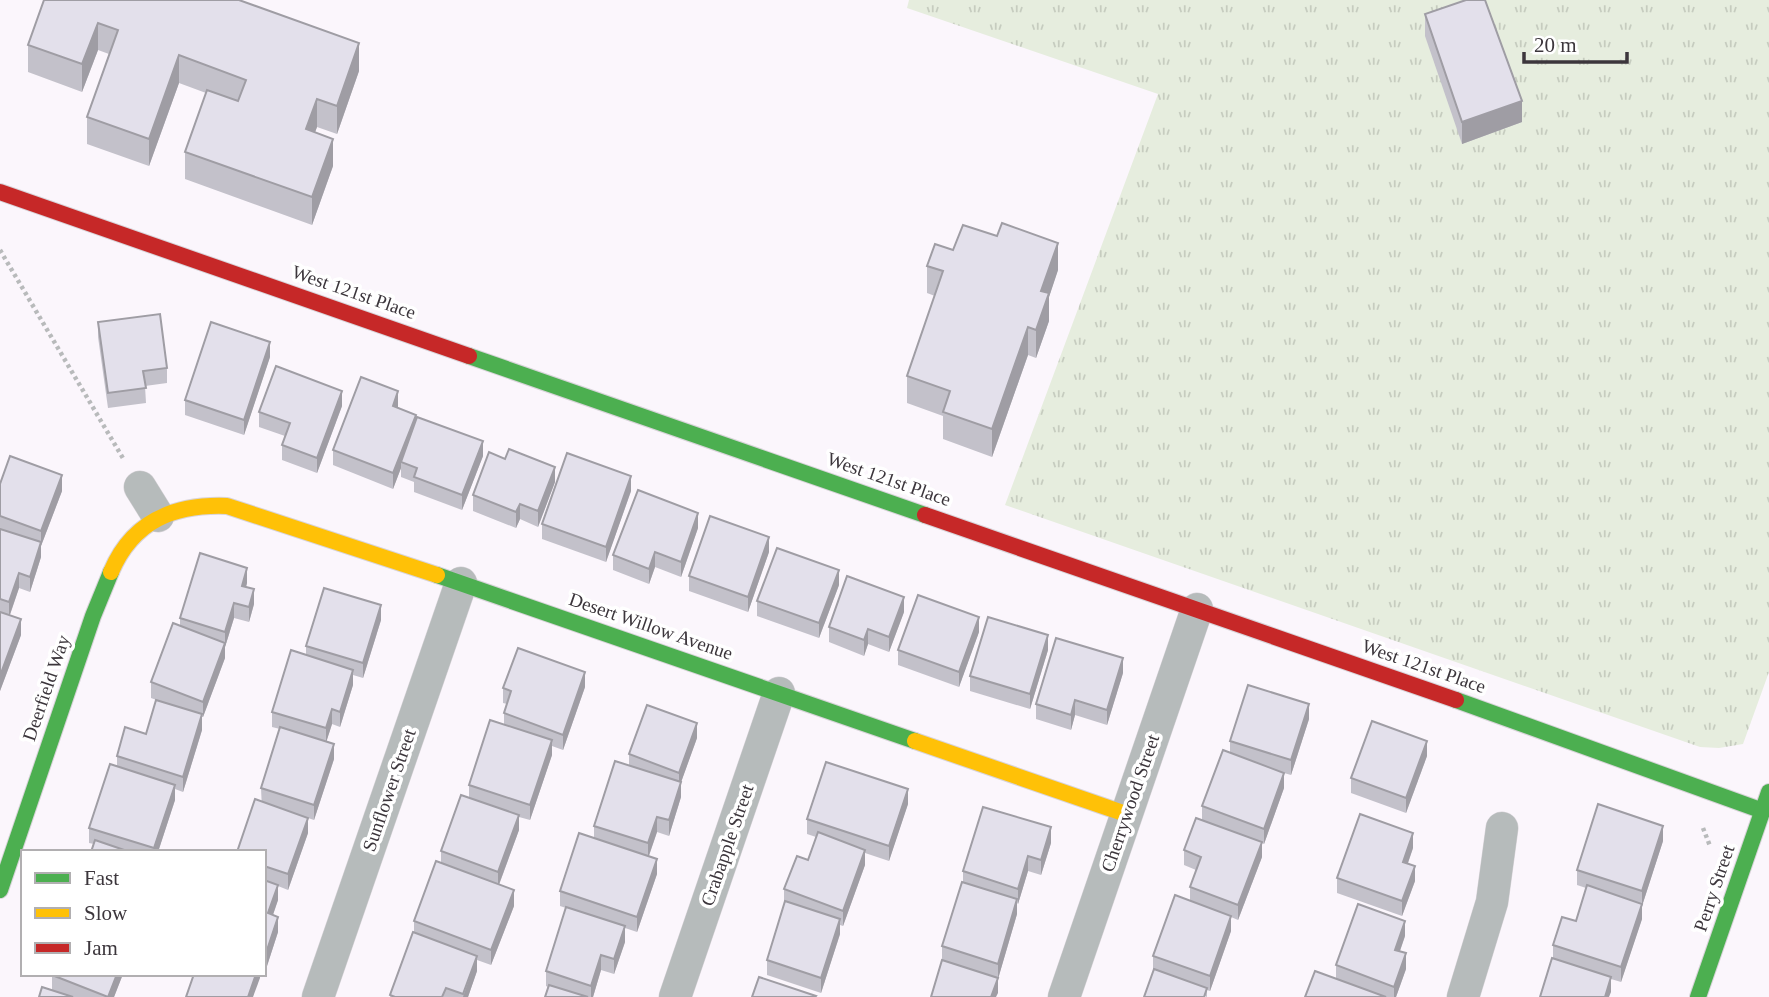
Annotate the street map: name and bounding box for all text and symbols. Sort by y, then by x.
scale bar [1524,21,1627,65]
text: 20 m [1534,33,1577,57]
street label: West 121st Place [289,261,419,323]
street label: West 121st Place [824,448,954,510]
street label: Desert Willow Avenue [566,588,736,664]
street label: Deerfield Way [18,632,74,744]
street label: West 121st Place [1359,635,1489,697]
street label: Sunflower Street [358,725,420,854]
street label: Cherrywood Street [1097,731,1164,875]
street label: Crabapple Street [696,781,758,909]
street label: Perry Street [1689,841,1739,934]
legend [21,850,266,976]
text: Fast [84,866,119,890]
text: Slow [84,901,128,925]
text: Jam [84,936,118,960]

